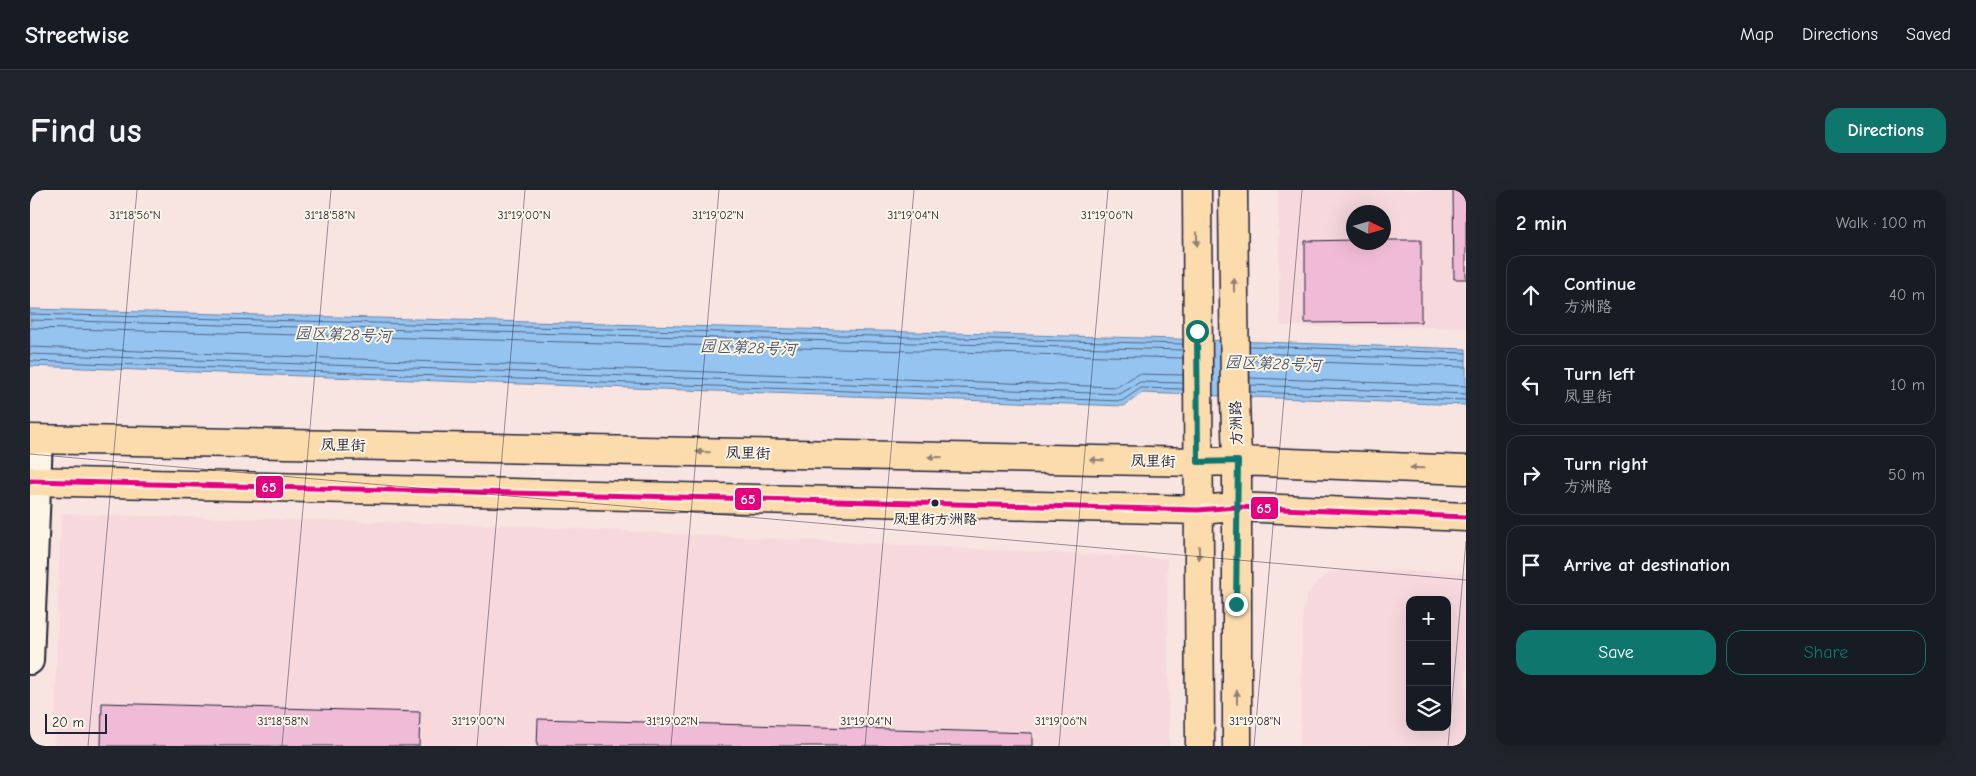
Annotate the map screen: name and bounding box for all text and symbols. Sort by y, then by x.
text: Streetwise [25,21,129,49]
text: Map [1740,24,1774,45]
text: Directions [1802,24,1878,45]
text: Saved [1906,24,1951,45]
button: Directions [1825,108,1946,153]
text: Find us [30,110,142,151]
north arrow [1346,205,1391,250]
text: 31°18'56"N [109,208,161,222]
text: 31°18'58"N [305,208,355,222]
text: 31°19'00"N [497,208,551,222]
text: 31°19'02"N [692,208,744,222]
text: 31°19'04"N [887,208,939,222]
text: 31°19'06"N [1081,208,1133,222]
text: 2 min [1516,211,1567,235]
text: Walk · 100 m [1836,214,1926,232]
one-way arrow [1193,231,1201,247]
text: Continue [1564,273,1636,295]
one-way arrow [1230,276,1238,292]
icon: ahead [1517,281,1545,309]
text: 40 m [1889,286,1925,304]
text: 方洲路 [1564,298,1612,316]
route start [1186,320,1209,343]
water label: 园区第28号河 [294,324,395,346]
water label: 园区第28号河 [699,337,800,359]
water label: 园区第28号河 [1224,353,1325,375]
text: Turn left [1564,363,1635,385]
icon: left [1517,371,1545,399]
text: 10 m [1890,376,1925,394]
text: 凤里街 [1564,388,1612,406]
street label: 方洲路 [1226,400,1246,446]
street label: 凤里街 [320,436,366,454]
street label: 凤里街 [725,444,771,462]
one-way arrow [694,448,710,456]
street label: 凤里街 [1130,452,1176,470]
one-way arrow [927,453,943,461]
text: Turn right [1564,453,1648,475]
one-way arrow [1089,456,1105,464]
icon: right [1517,461,1545,489]
one-way arrow [1409,464,1425,472]
text: 50 m [1888,466,1925,484]
line badge: 65 [255,475,284,499]
text: 方洲路 [1564,478,1612,496]
text: 65 [262,479,276,496]
line badge: 65 [734,487,762,511]
text: 65 [741,491,755,508]
line badge: 65 [1250,496,1279,520]
marker: 凤里街方洲路 [930,498,940,508]
text: 65 [1257,500,1271,517]
place label: 凤里街方洲路 [893,511,977,528]
one-way arrow [1195,546,1203,562]
icon: arrive [1517,551,1545,579]
text: Arrive at destination [1564,554,1730,576]
route end [1225,593,1248,616]
map controls [1406,596,1451,731]
button: + [1406,596,1451,641]
button: Save [1516,630,1716,675]
button: Share [1726,630,1926,675]
button: − [1406,641,1451,686]
button: layers [1406,686,1451,731]
one-way arrow [1233,689,1241,705]
scale bar [45,711,108,734]
text: 20 m [52,714,84,731]
text: 31°18'58"N [258,714,308,728]
text: 31°19'00"N [451,714,505,728]
text: 31°19'02"N [646,714,698,728]
text: 31°19'04"N [840,714,892,728]
text: 31°19'06"N [1035,714,1087,728]
text: 31°19'08"N [1229,714,1281,728]

